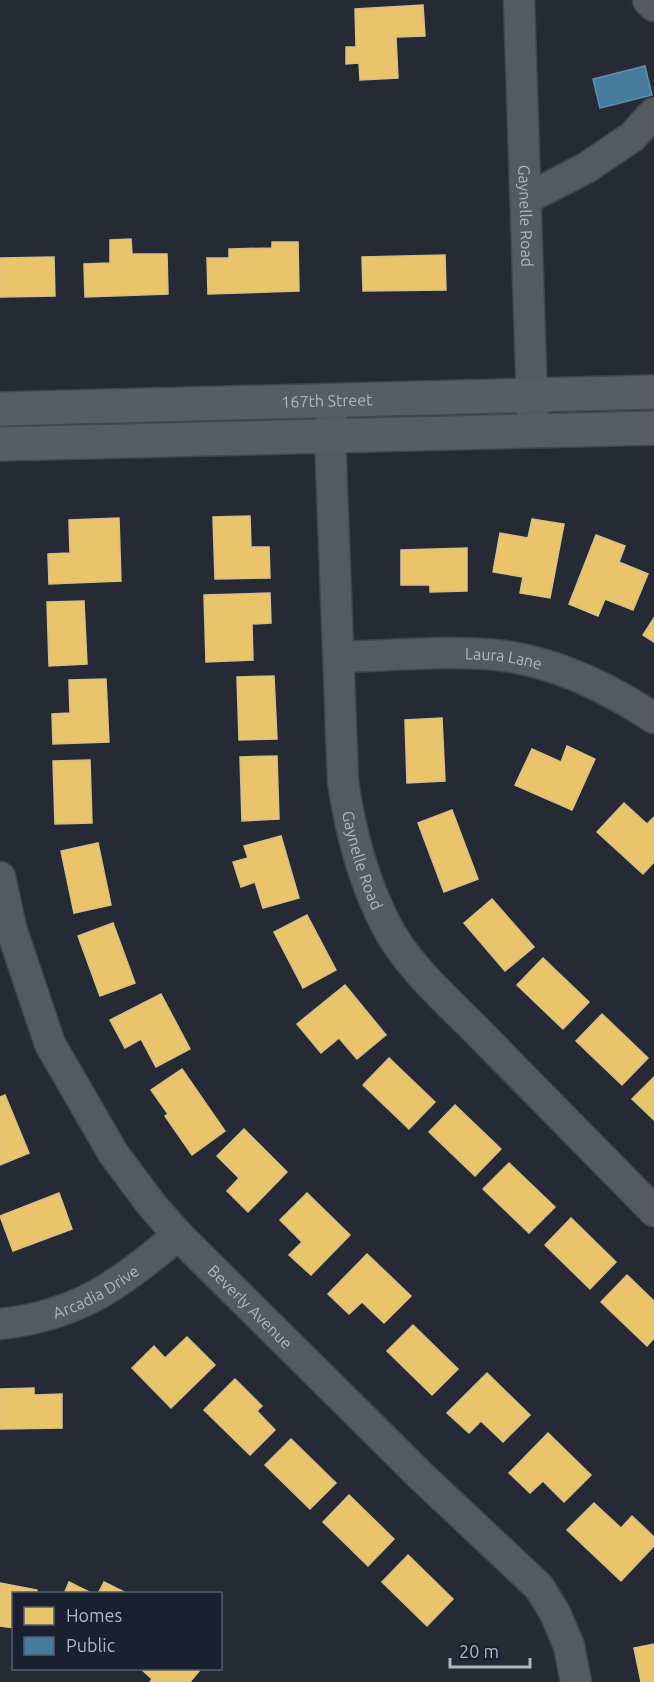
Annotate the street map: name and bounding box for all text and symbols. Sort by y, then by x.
street label: Gaynelle Road [515,164,537,267]
street label: 167th Street [281,390,373,411]
street label: Laura Lane [465,644,544,673]
street label: Gaynelle Road [339,809,386,912]
street label: Arcadia Drive [51,1261,142,1322]
street label: Beverly Avenue [204,1261,296,1352]
legend [12,1592,222,1670]
text: Homes [66,1605,123,1625]
scale bar [450,1631,530,1669]
text: Public [66,1635,115,1655]
text: 20 m [459,1641,499,1661]

